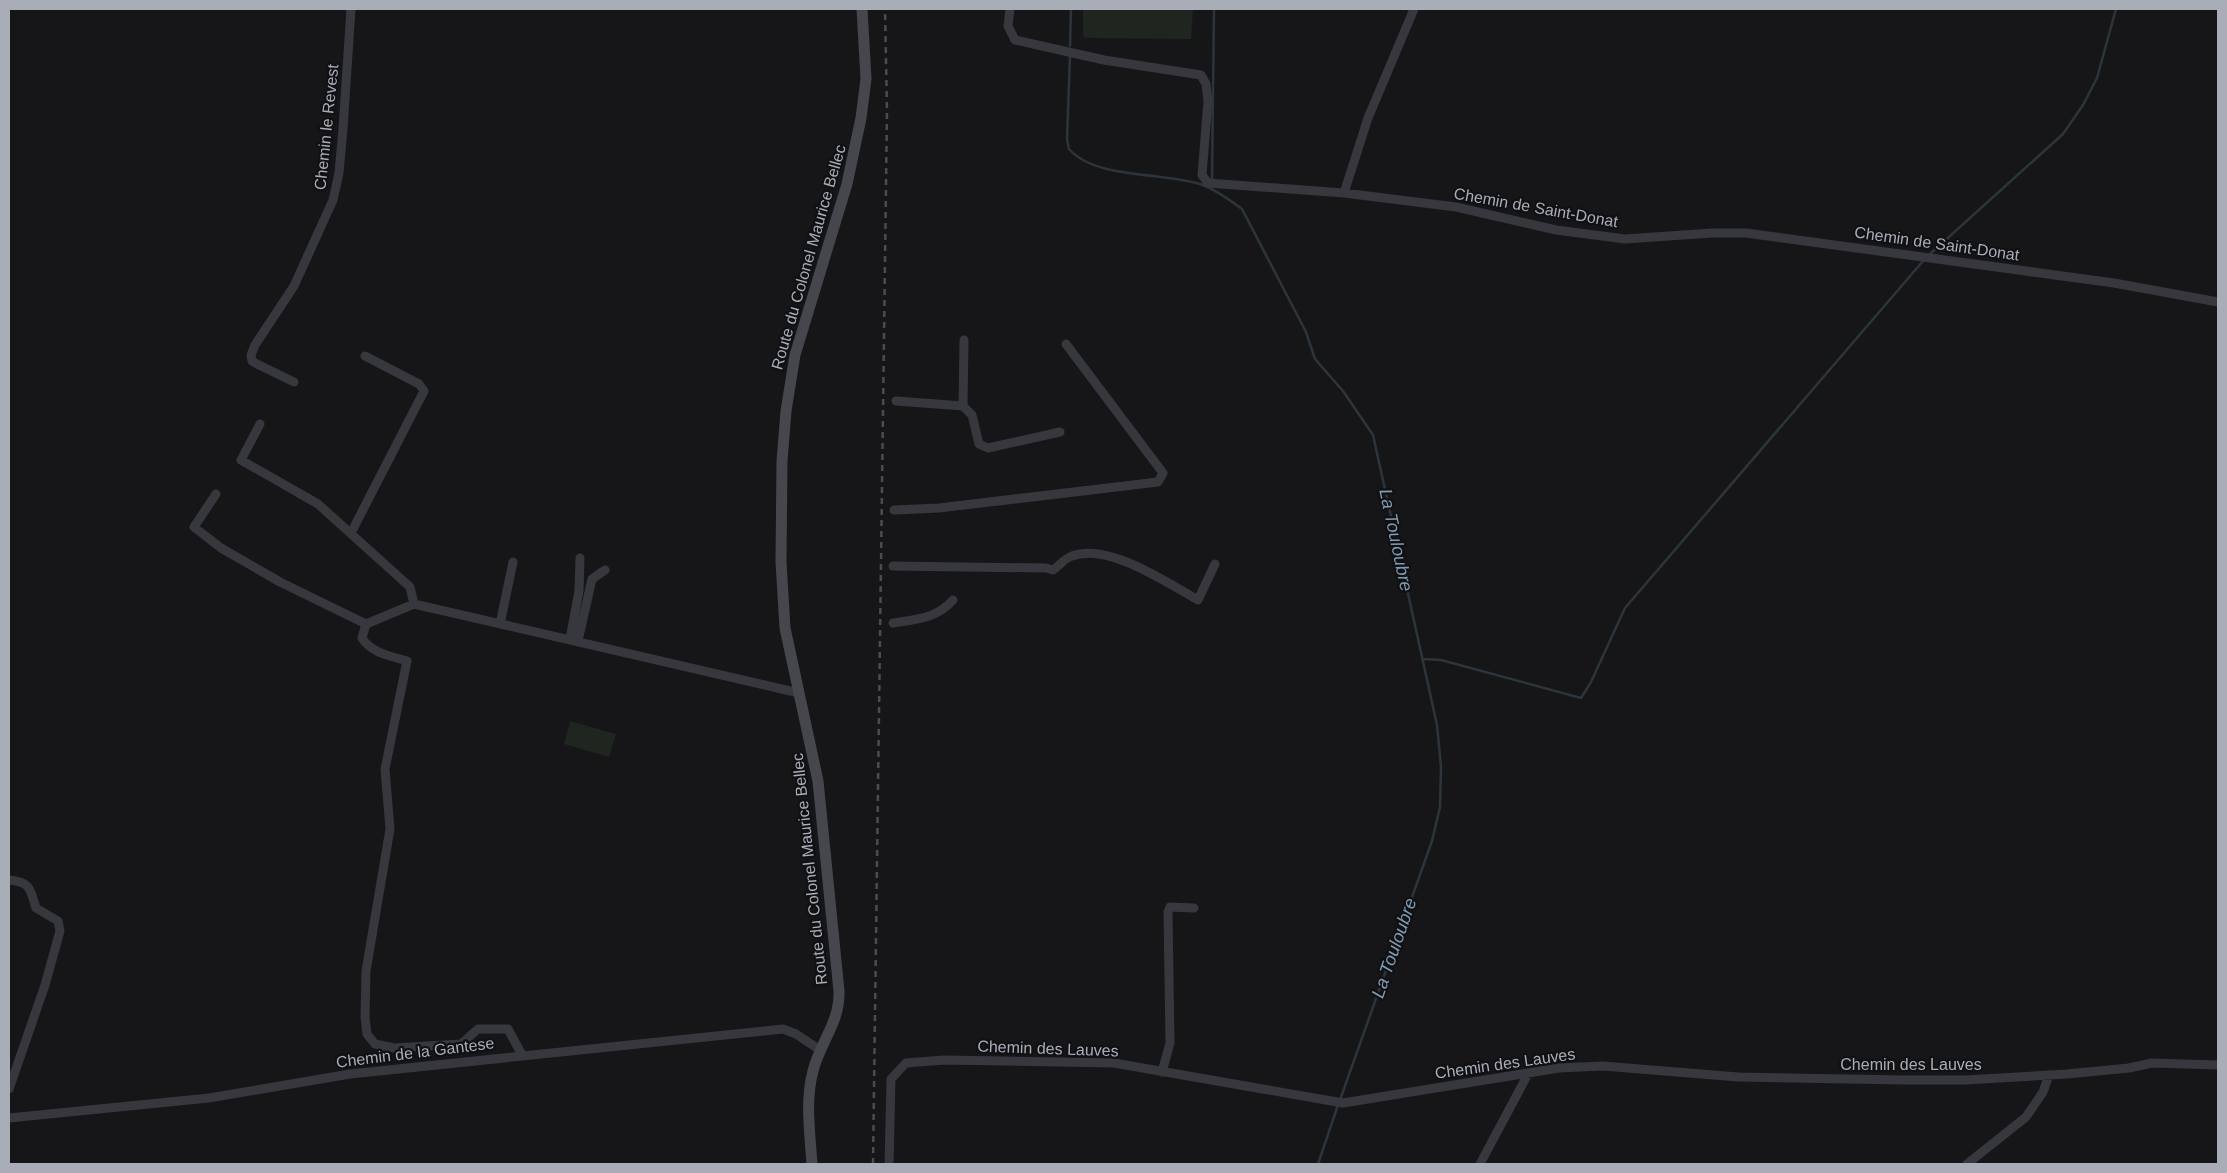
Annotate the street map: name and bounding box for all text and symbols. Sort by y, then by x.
street label: Chemin le Revest [311,63,342,191]
street label: Route du Colonel Maurice Bellec [768,143,849,371]
street label: Chemin de Saint-Donat [1453,185,1620,230]
street label: Chemin de Saint-Donat [1853,224,2021,264]
water label: La Touloubre [1375,487,1417,593]
street label: Route du Colonel Maurice Bellec [789,752,830,986]
water label: La Touloubre [1368,895,1420,1001]
street label: Chemin de la Gantese [335,1034,495,1071]
street label: Chemin des Lauves [977,1038,1119,1059]
street label: Chemin des Lauves [1434,1045,1576,1082]
street label: Chemin des Lauves [1840,1056,1982,1073]

